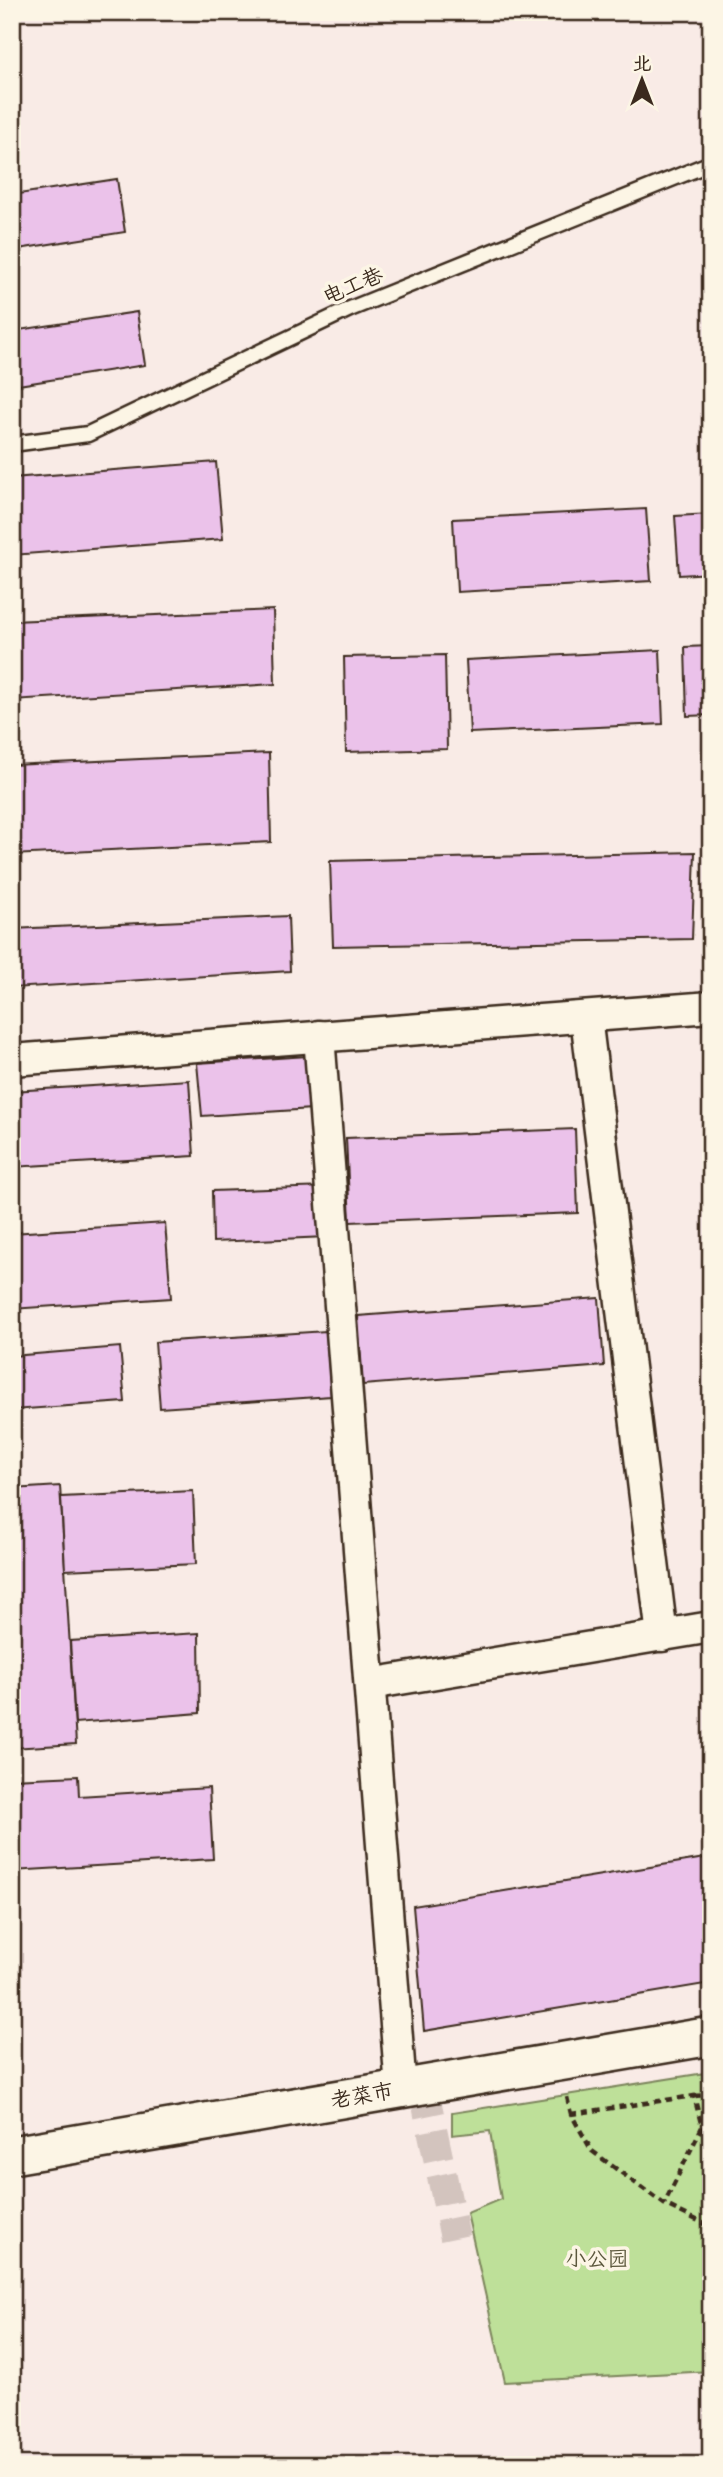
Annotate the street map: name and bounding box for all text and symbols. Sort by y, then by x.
north arrow [608,46,678,116]
text: 北 [632,52,652,76]
street label: 电工巷 [319,261,387,311]
street label: 老菜市 [329,2077,395,2115]
park label: 小公园 [566,2246,629,2273]

